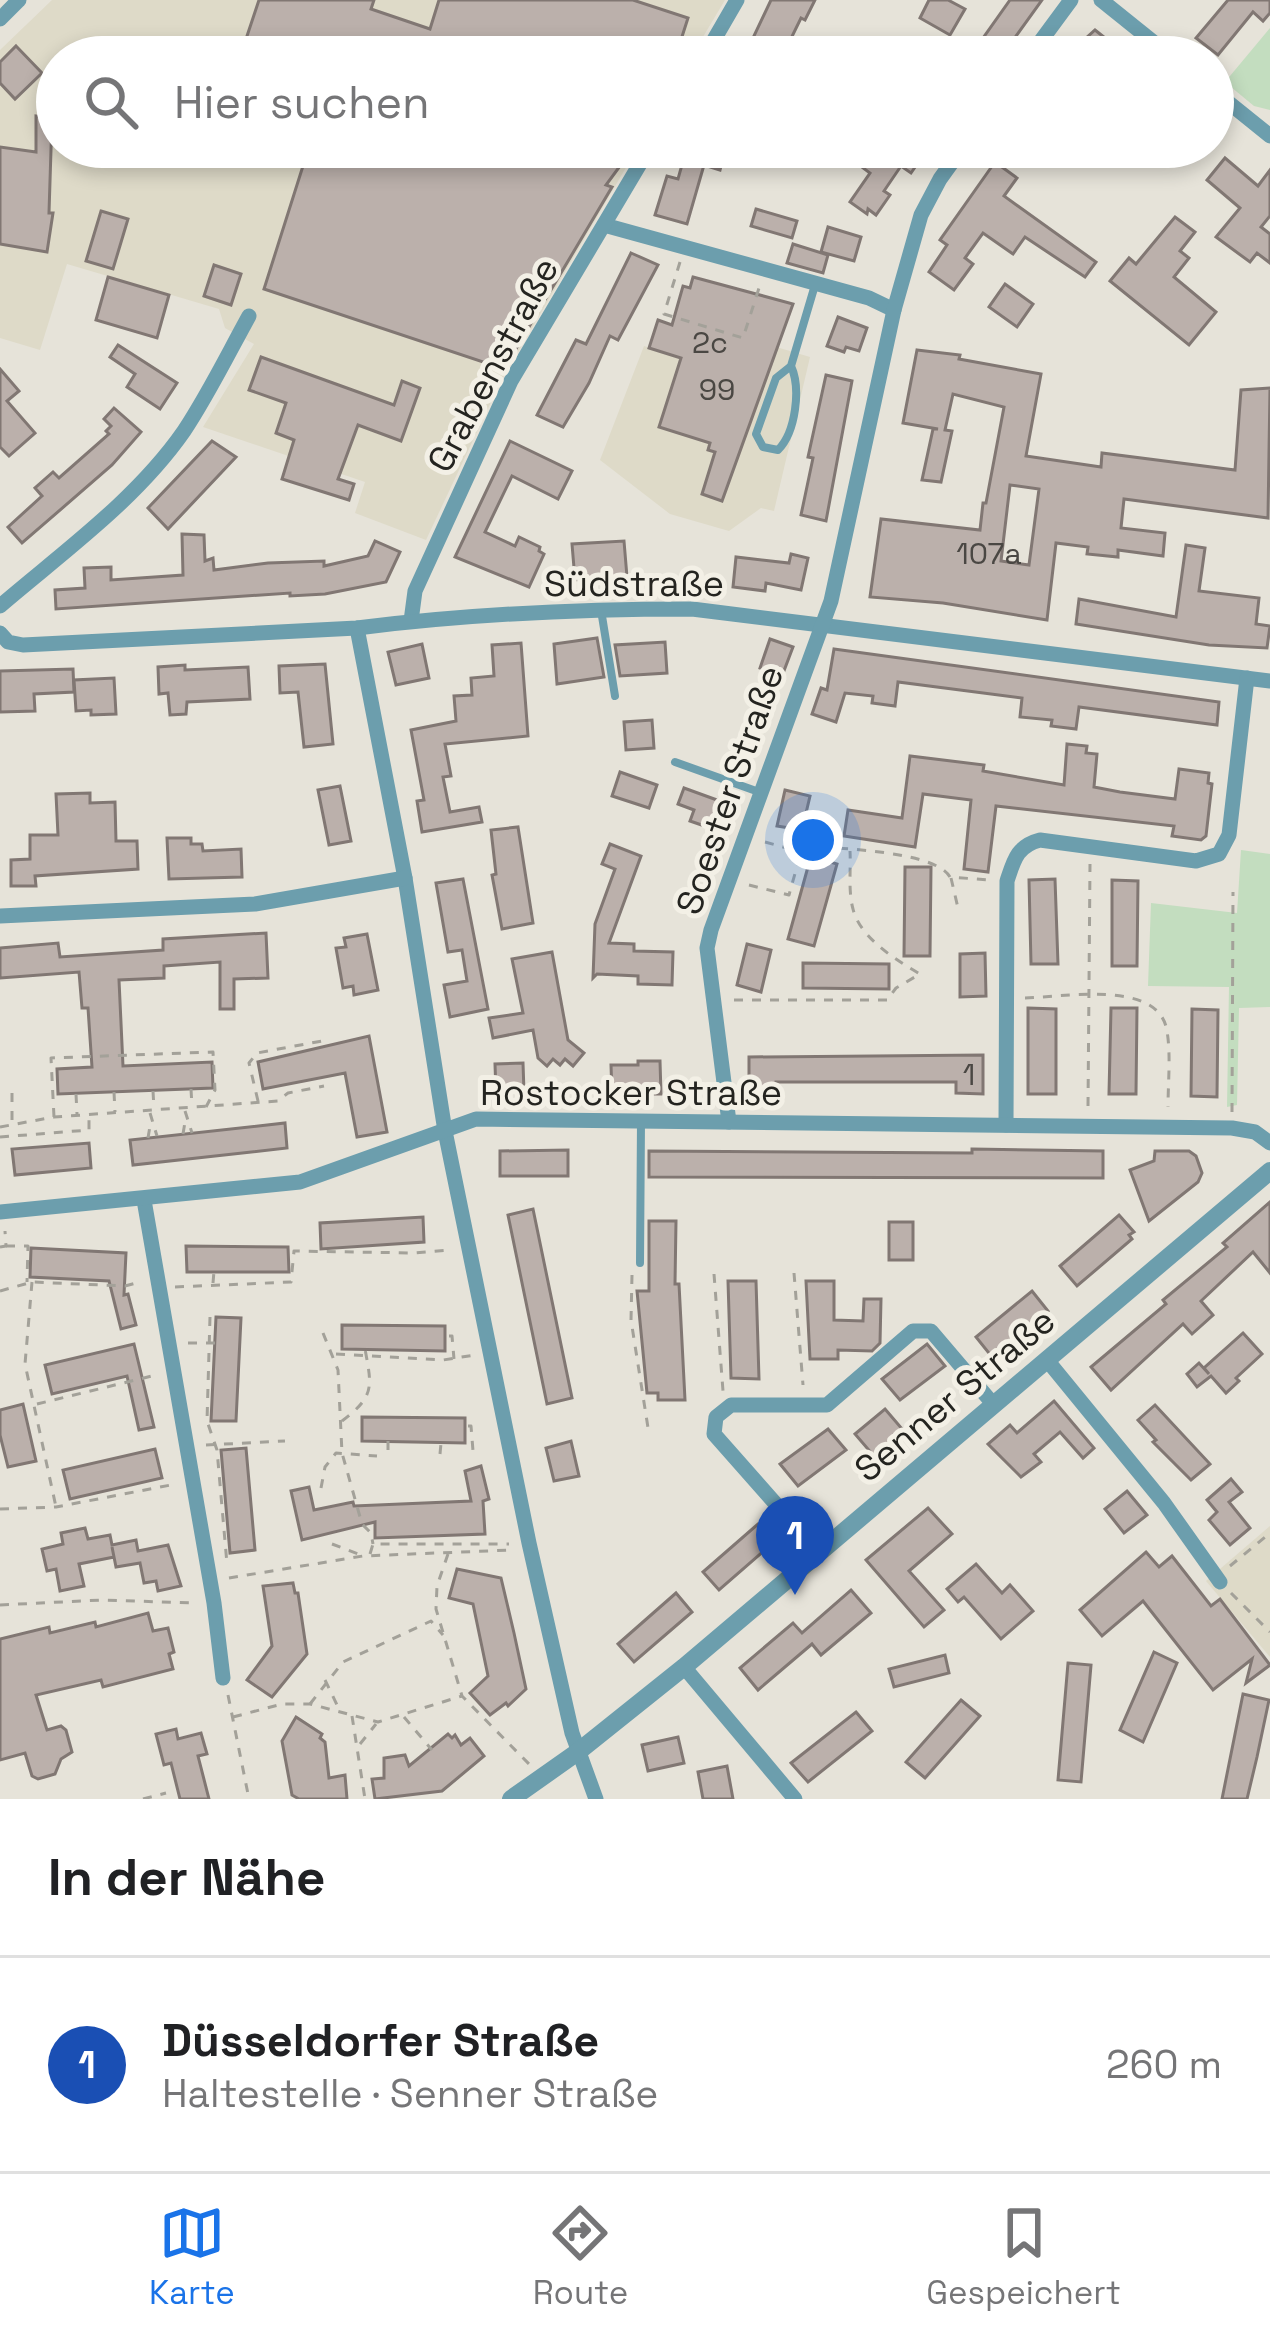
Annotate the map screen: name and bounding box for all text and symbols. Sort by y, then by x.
search box [36,36,1234,168]
icon: search [78,69,144,135]
text: Hier suchen [174,74,430,131]
street label: Grabenstraße [417,250,569,480]
house number: 2c [692,323,728,362]
house number: 99 [699,370,735,409]
house number: 107a [956,534,1022,573]
street label: Südstraße [544,561,724,607]
street label: Soester Straße [666,659,794,921]
your location [783,810,843,870]
house number: 1 [963,1055,975,1094]
street label: Rostocker Straße [480,1070,782,1116]
street label: Senner Straße [845,1298,1065,1492]
pin: 1 [756,1496,834,1595]
text: In der Nähe [48,1845,325,1910]
text: Düsseldorfer Straße [162,2012,599,2069]
text: 1 [78,2040,96,2089]
text: 260 m [1106,2040,1222,2089]
text: Haltestelle · Senner Straße [162,2069,658,2118]
tab: Karte [149,2200,235,2314]
tab: Route [533,2200,628,2314]
tab: Gespeichert [926,2200,1121,2314]

